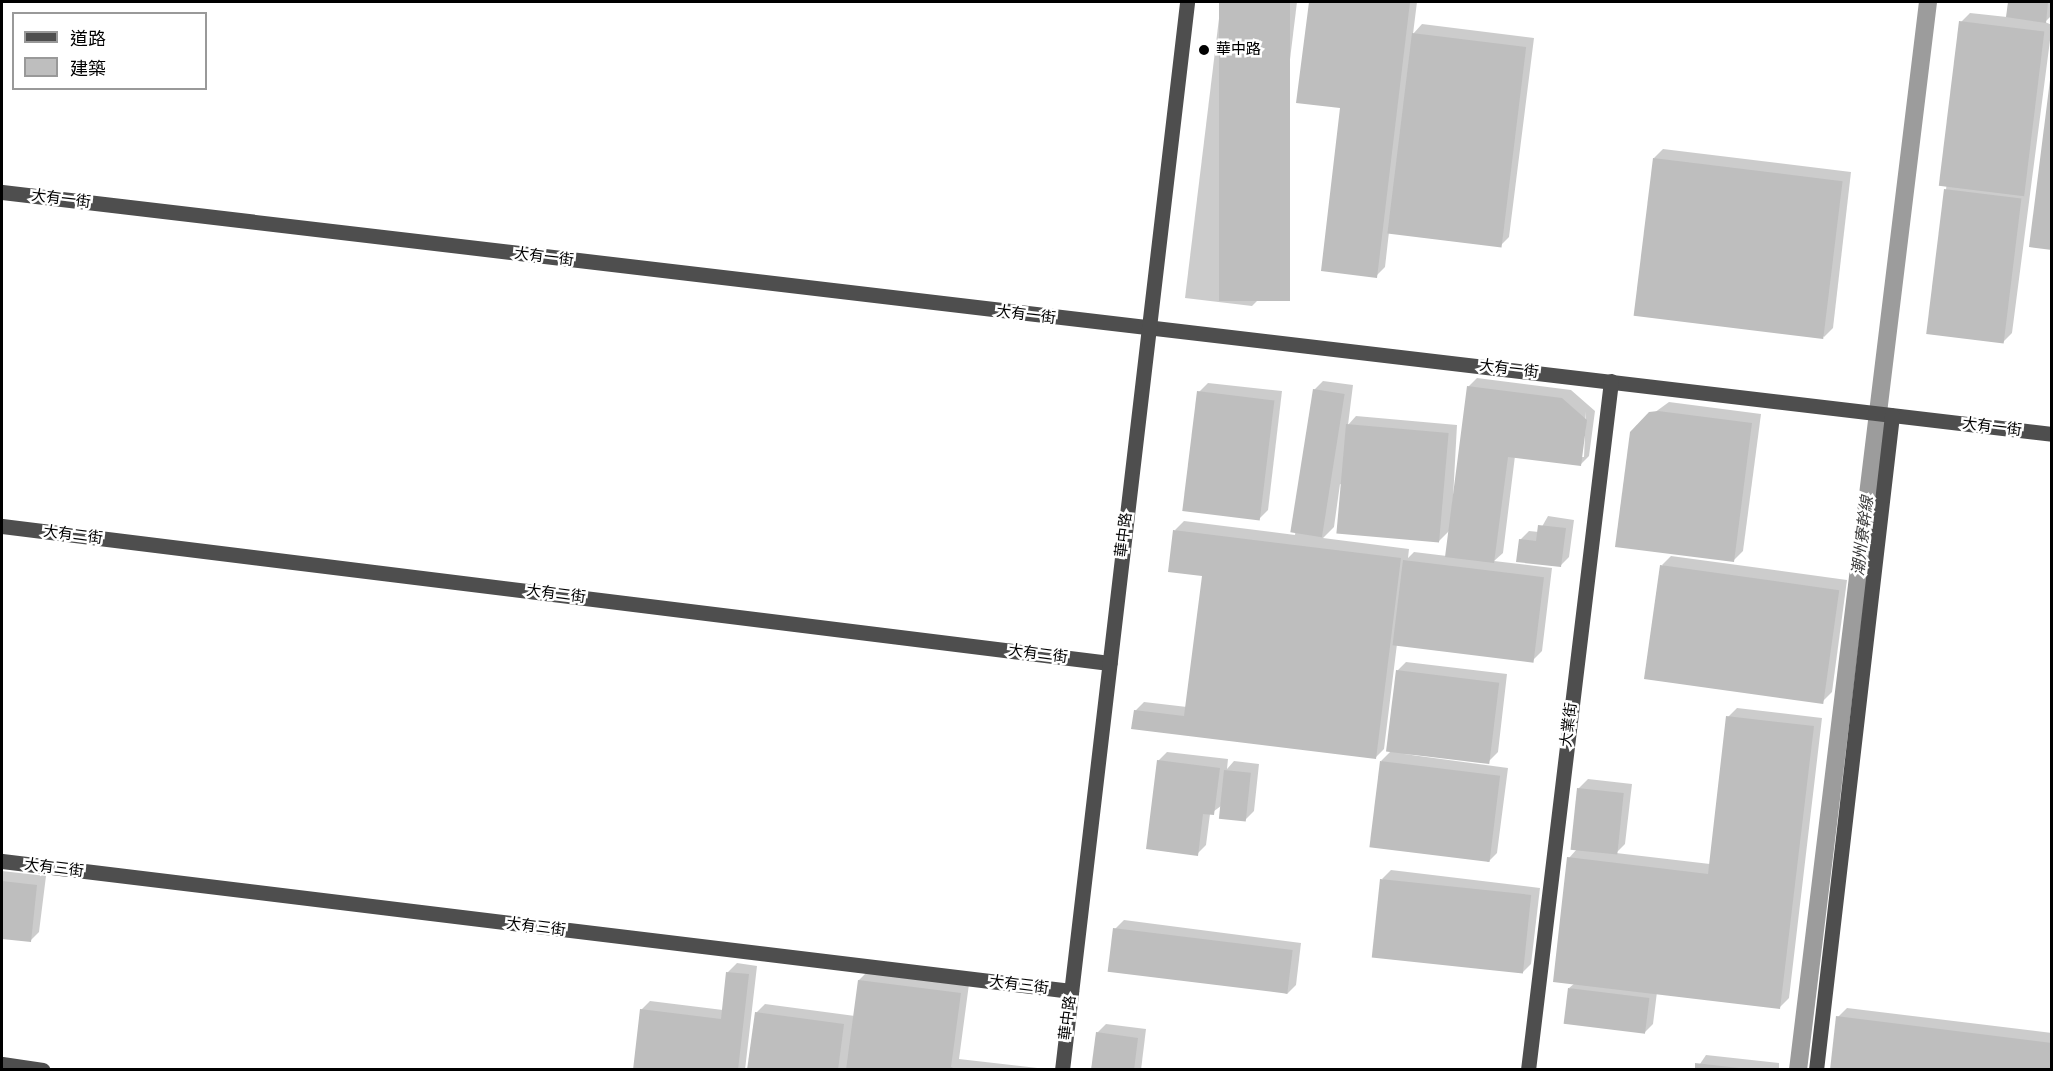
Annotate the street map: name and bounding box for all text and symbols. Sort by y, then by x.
legend [12,12,207,90]
text: 道路 [70,28,106,50]
place label: 華中路 [1216,41,1261,59]
marker: 華中路 [1197,43,1211,57]
text: 建築 [70,58,106,80]
street label: 大有一街 [30,186,92,212]
street label: 大有一街 [513,244,575,270]
street label: 大有一街 [995,302,1057,328]
street label: 大有一街 [1478,356,1540,382]
street label: 大有一街 [1961,414,2023,440]
water label: 潮州寮幹線 [1849,495,1877,577]
street label: 華中路 [1112,512,1136,558]
street label: 大有二街 [42,522,104,548]
street label: 大有二街 [525,581,587,607]
street label: 大有二街 [1007,641,1069,667]
street label: 大業街 [1557,702,1581,748]
street label: 大有三街 [23,855,85,881]
street label: 大有三街 [505,914,567,940]
street label: 大有三街 [988,972,1050,998]
street label: 華中路 [1056,995,1080,1041]

